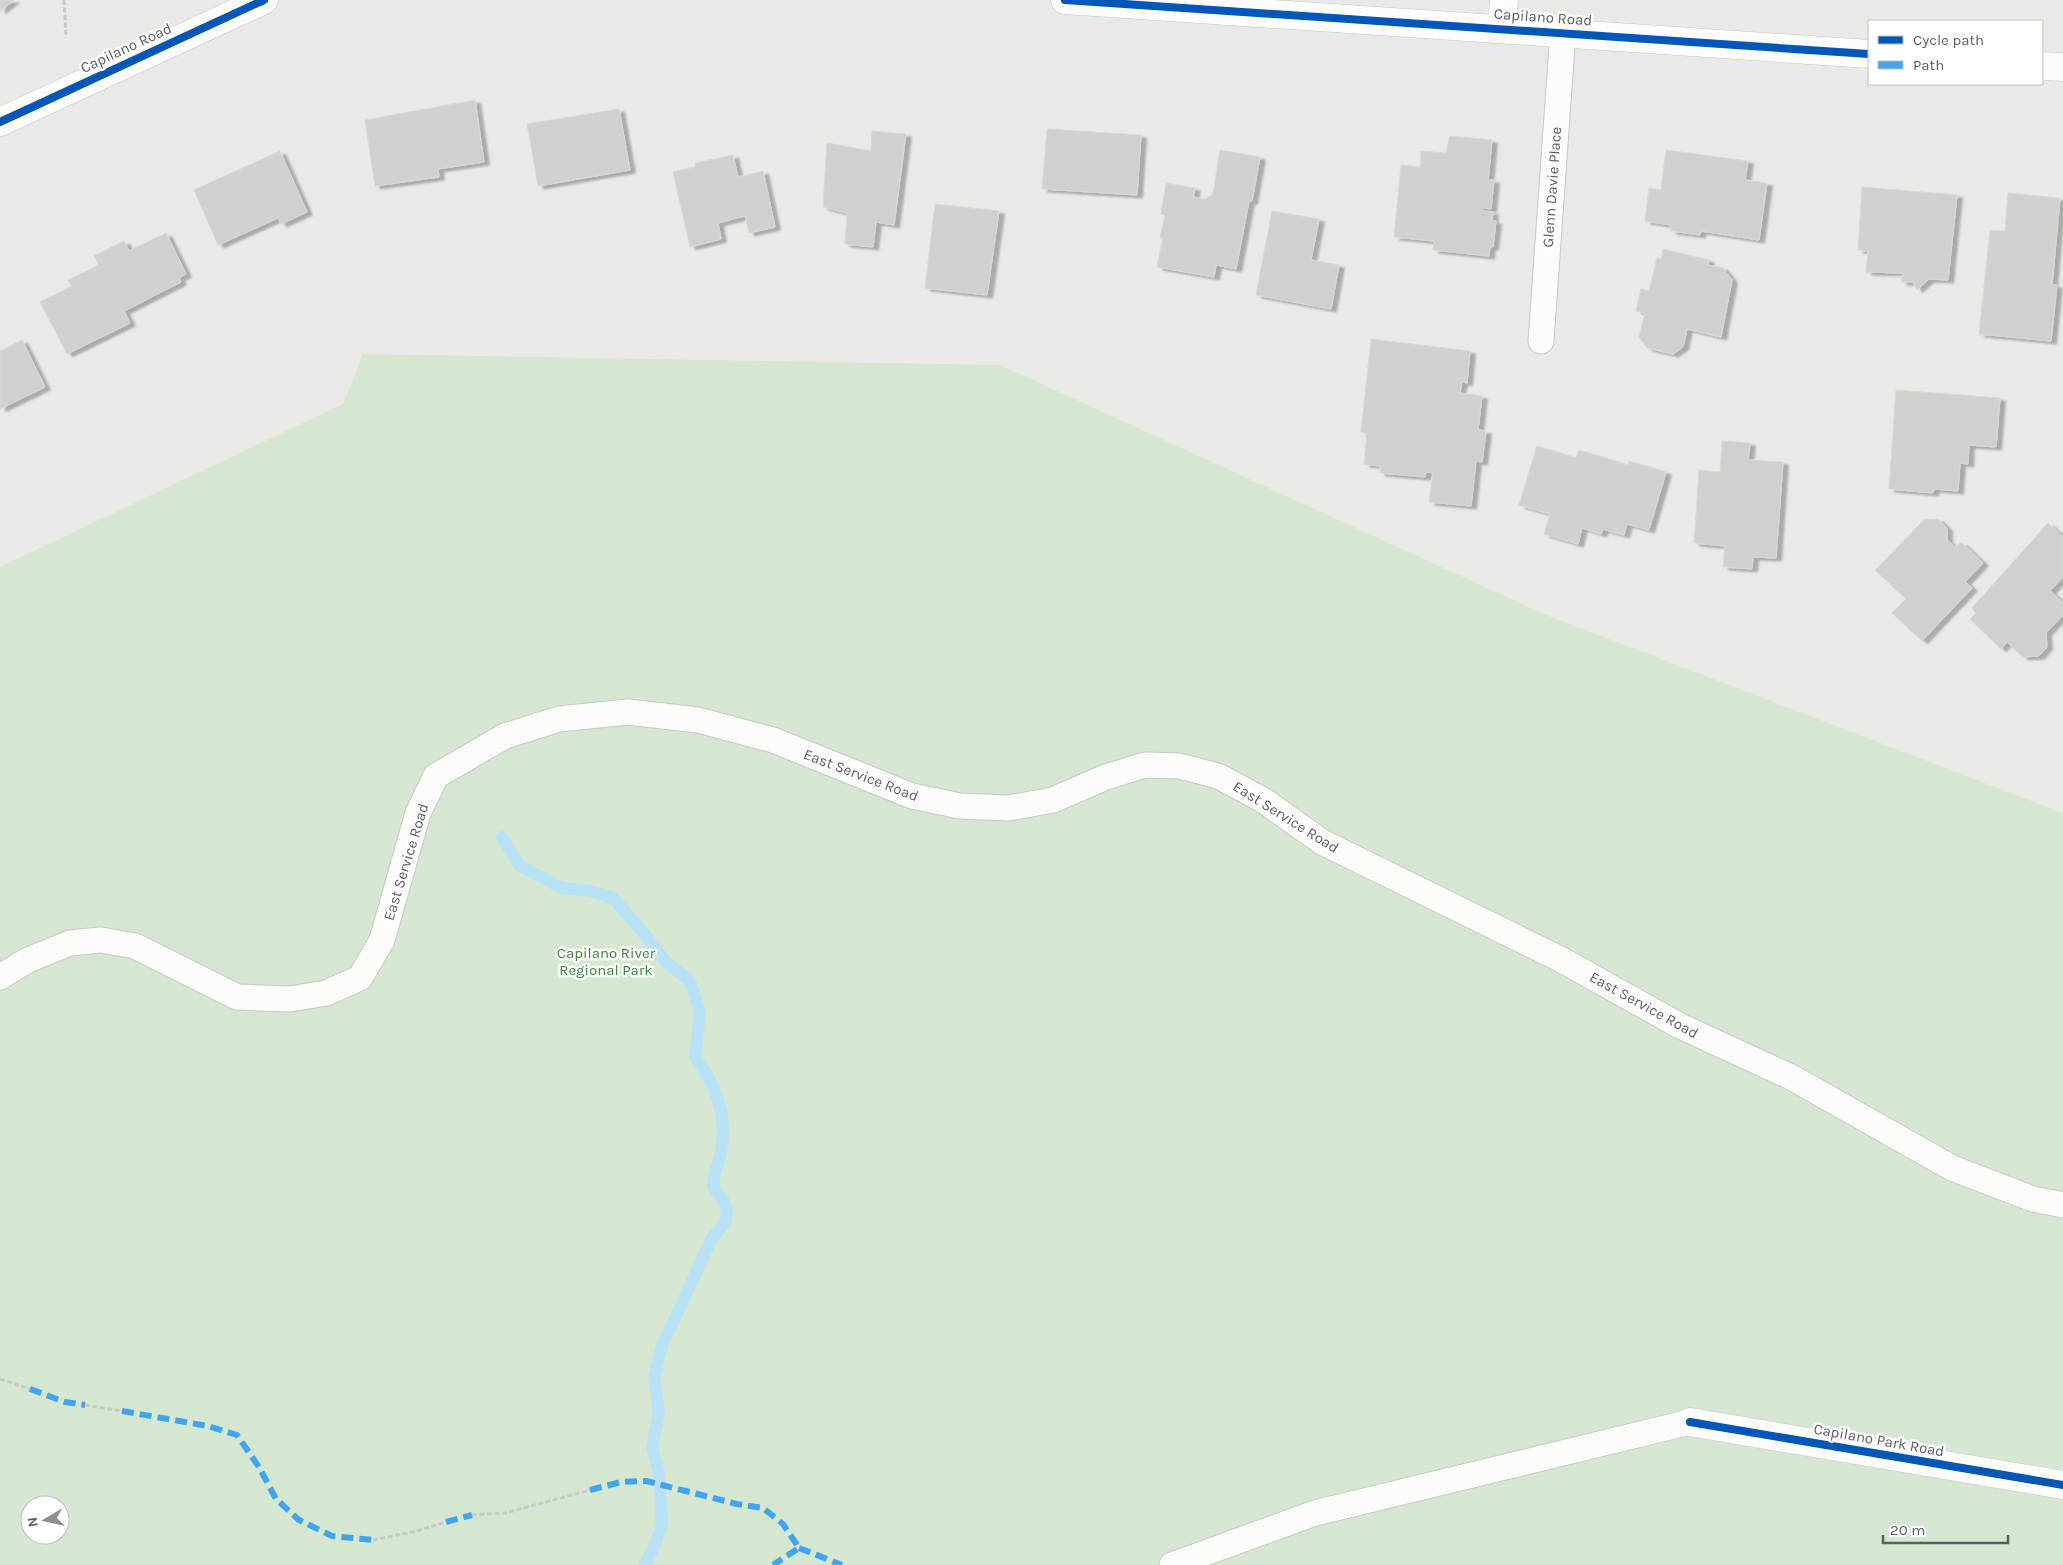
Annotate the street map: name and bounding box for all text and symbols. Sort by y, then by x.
street label: Capilano Road [1493,5,1593,29]
street label: Capilano Road [78,19,174,77]
legend [1868,20,2043,85]
text: Cycle path [1913,31,1984,49]
text: Path [1913,56,1944,74]
street label: Glenn Davie Place [1539,126,1565,248]
street label: East Service Road [801,745,921,805]
street label: East Service Road [1230,777,1342,857]
street label: East Service Road [380,801,432,923]
park label: Capilano River Regional Park [557,944,656,979]
street label: East Service Road [1586,968,1702,1042]
street label: Capilano Park Road [1812,1420,1946,1460]
north arrow [20,1495,70,1545]
scale bar [1883,1512,2008,1544]
text: N [23,1516,42,1528]
text: 20 m [1890,1521,1925,1539]

